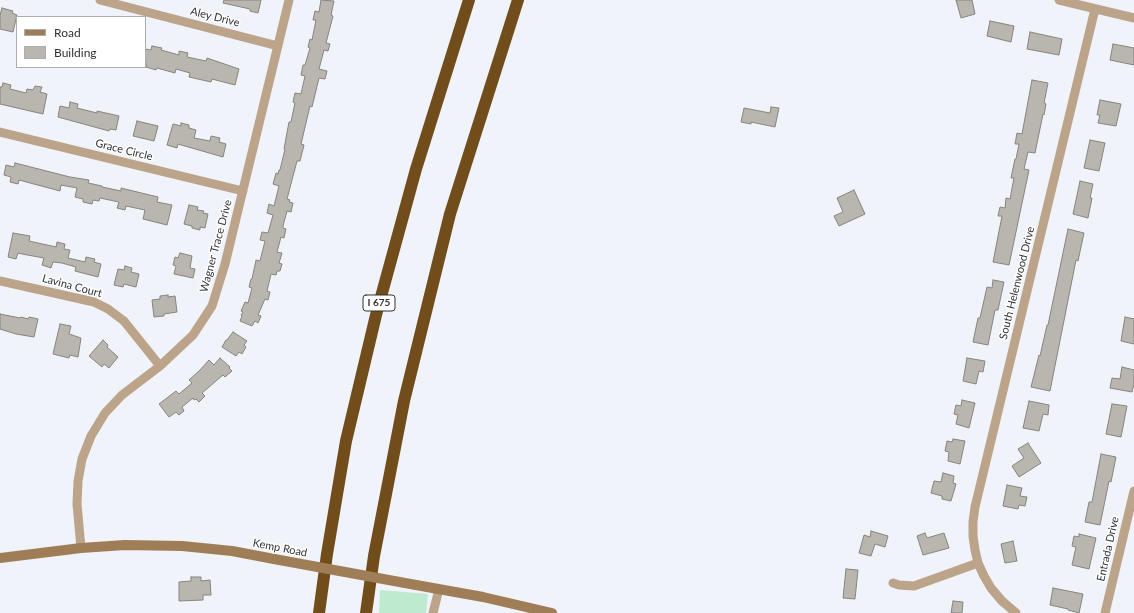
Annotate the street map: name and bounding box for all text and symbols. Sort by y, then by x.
street label: Aley Drive [189,5,241,29]
legend [16,16,146,68]
text: Road [54,25,81,40]
text: Building [54,45,97,60]
street label: Grace Circle [94,137,154,163]
street label: Wagner Trace Drive [197,198,235,294]
street label: South Helenwood Drive [997,225,1037,341]
street label: Lavina Court [41,272,103,300]
road number: I 675 [363,295,395,311]
street label: Entrada Drive [1094,515,1122,583]
street label: Kemp Road [252,536,308,560]

